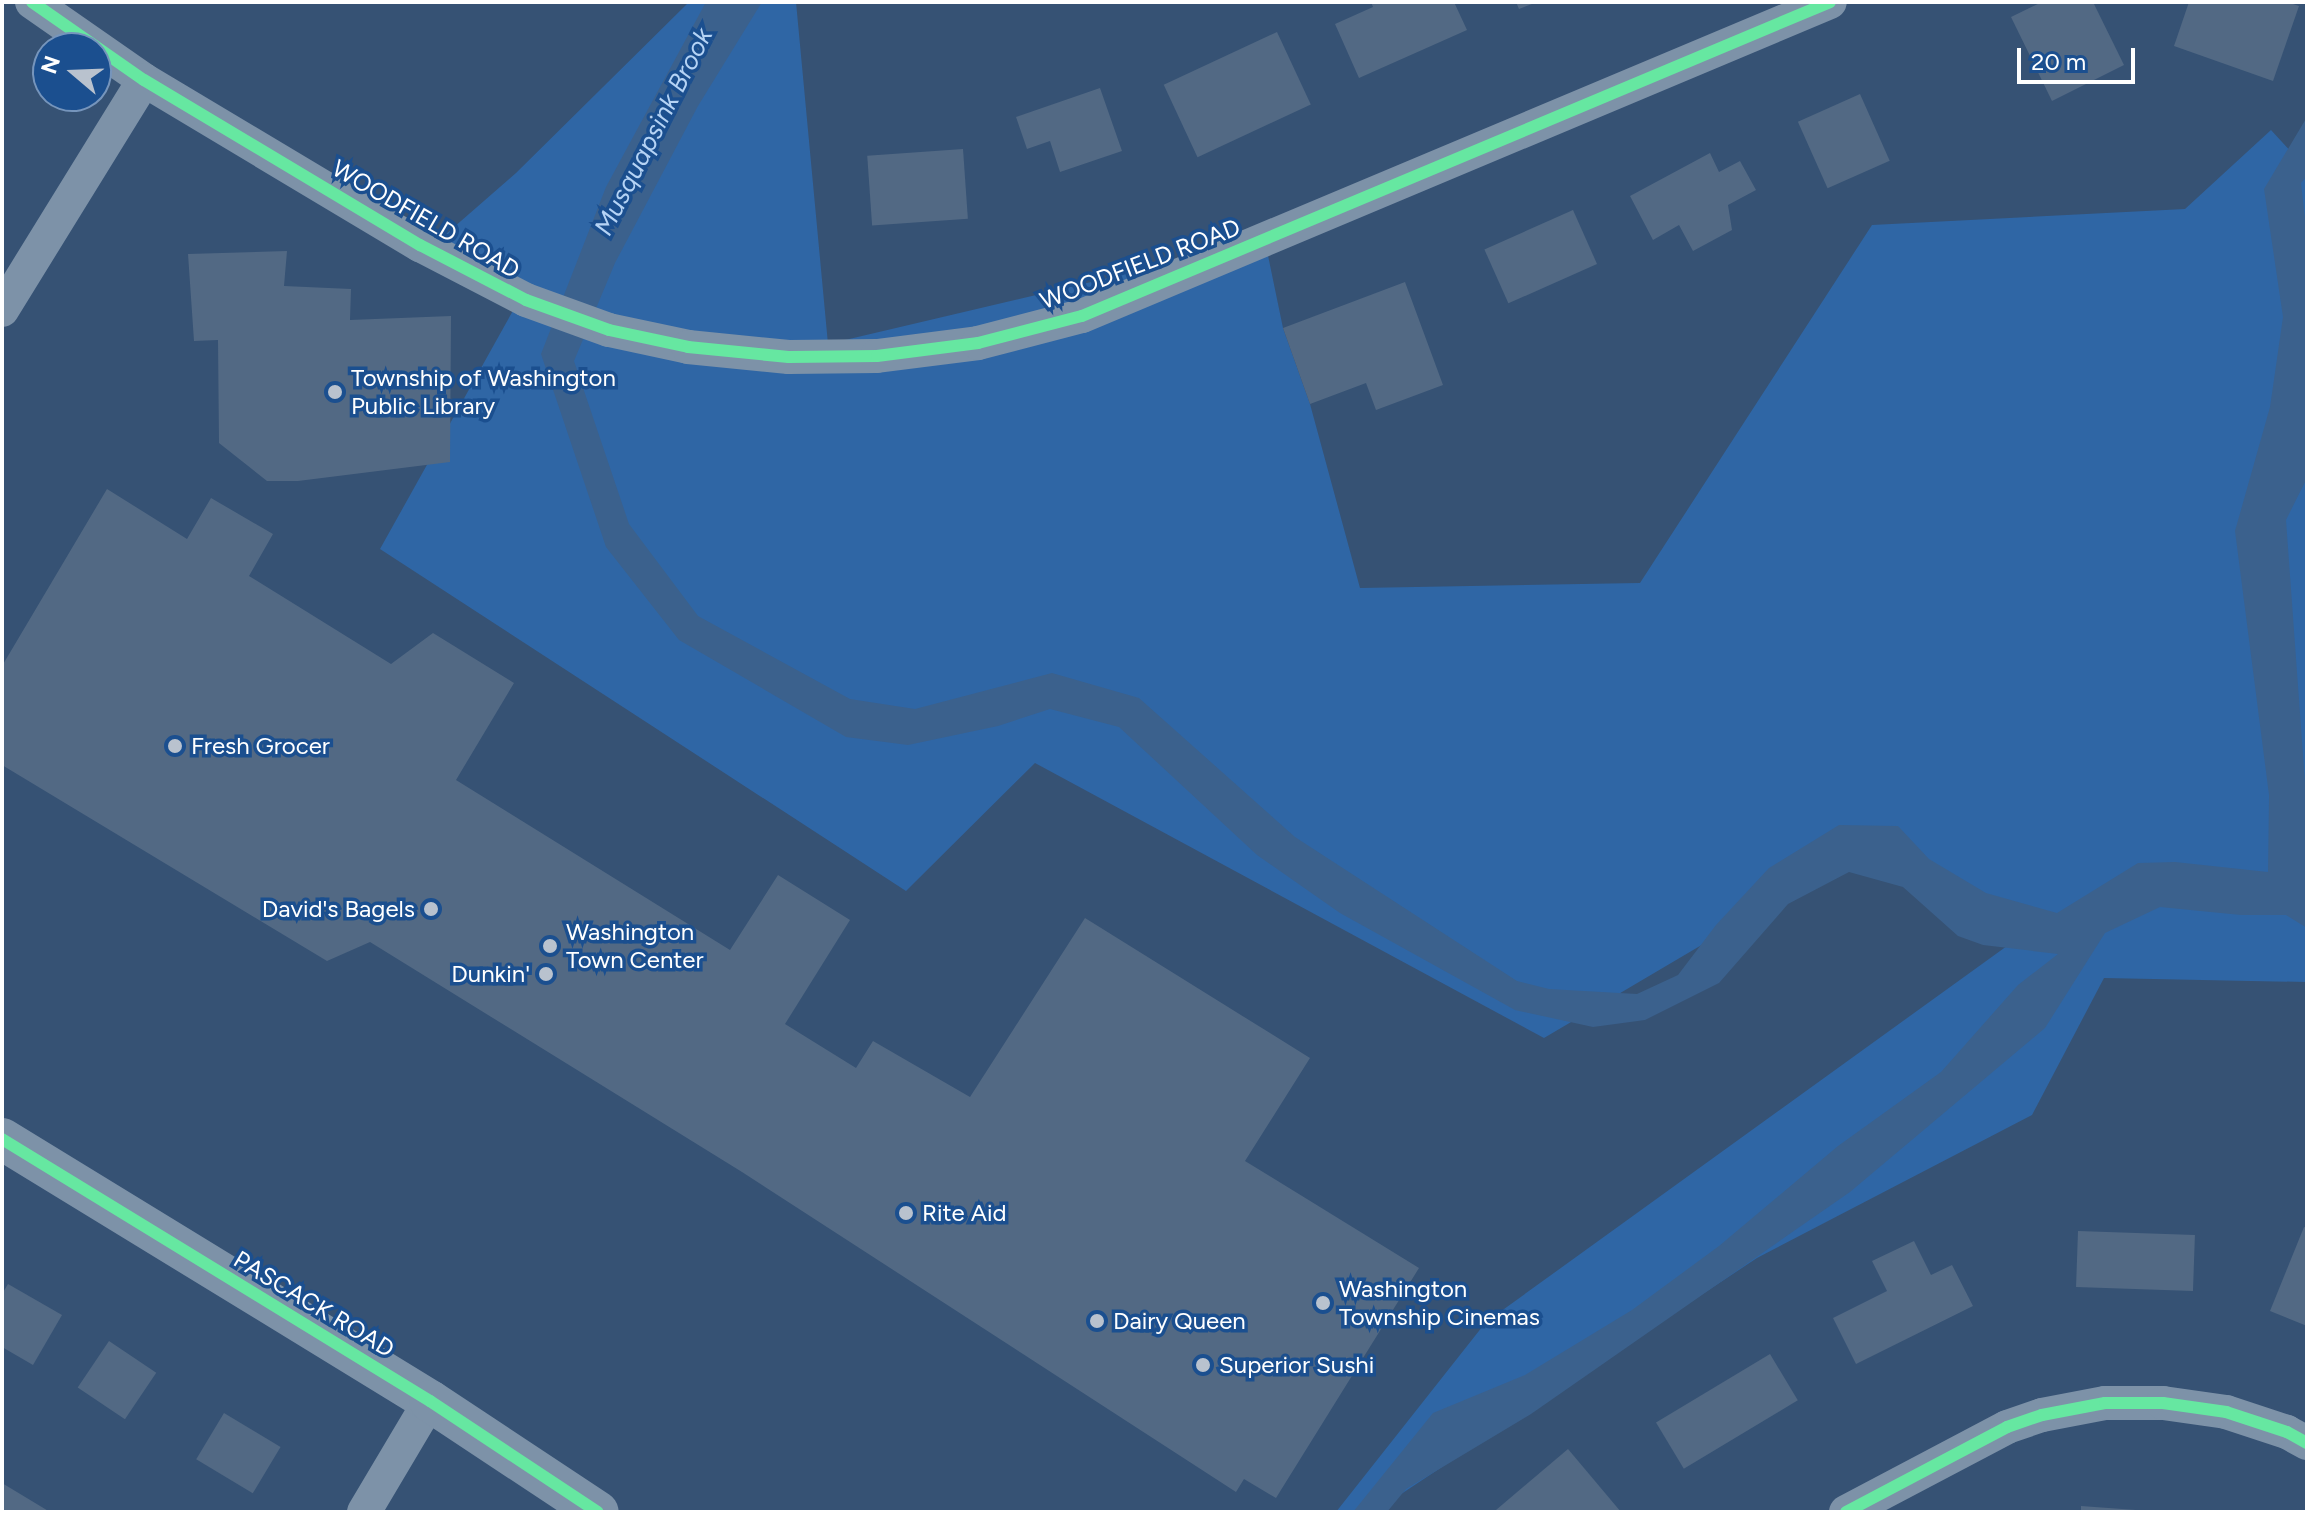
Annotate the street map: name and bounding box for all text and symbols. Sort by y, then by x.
water label: Musquapsink Brook [588,23,720,241]
north arrow [32,32,112,112]
scale bar [2021,32,2139,82]
text: 20 m [2031,47,2086,76]
text: N [35,52,66,77]
street label: WOODFIELD ROAD [327,154,525,284]
street label: WOODFIELD ROAD [1036,213,1244,315]
place label: Township of Washington Public Library [351,364,616,420]
marker: Township of Washington Public Library [326,383,344,401]
place label: Fresh Grocer [191,732,330,760]
marker: Fresh Grocer [166,737,184,755]
place label: David's Bagels [262,895,415,923]
marker: David's Bagels [422,900,440,918]
place label: Washington Town Center [566,918,704,974]
marker: Washington Town Center [541,937,559,955]
place label: Dunkin' [451,960,530,988]
marker: Dunkin' [537,965,555,983]
place label: Rite Aid [922,1199,1007,1227]
marker: Rite Aid [897,1204,915,1222]
street label: PASCACK ROAD [228,1245,400,1363]
place label: Washington Township Cinemas [1339,1275,1540,1331]
marker: Washington Township Cinemas [1314,1294,1332,1312]
place label: Dairy Queen [1113,1307,1246,1335]
marker: Dairy Queen [1088,1312,1106,1330]
place label: Superior Sushi [1219,1351,1374,1379]
marker: Superior Sushi [1194,1356,1212,1374]

